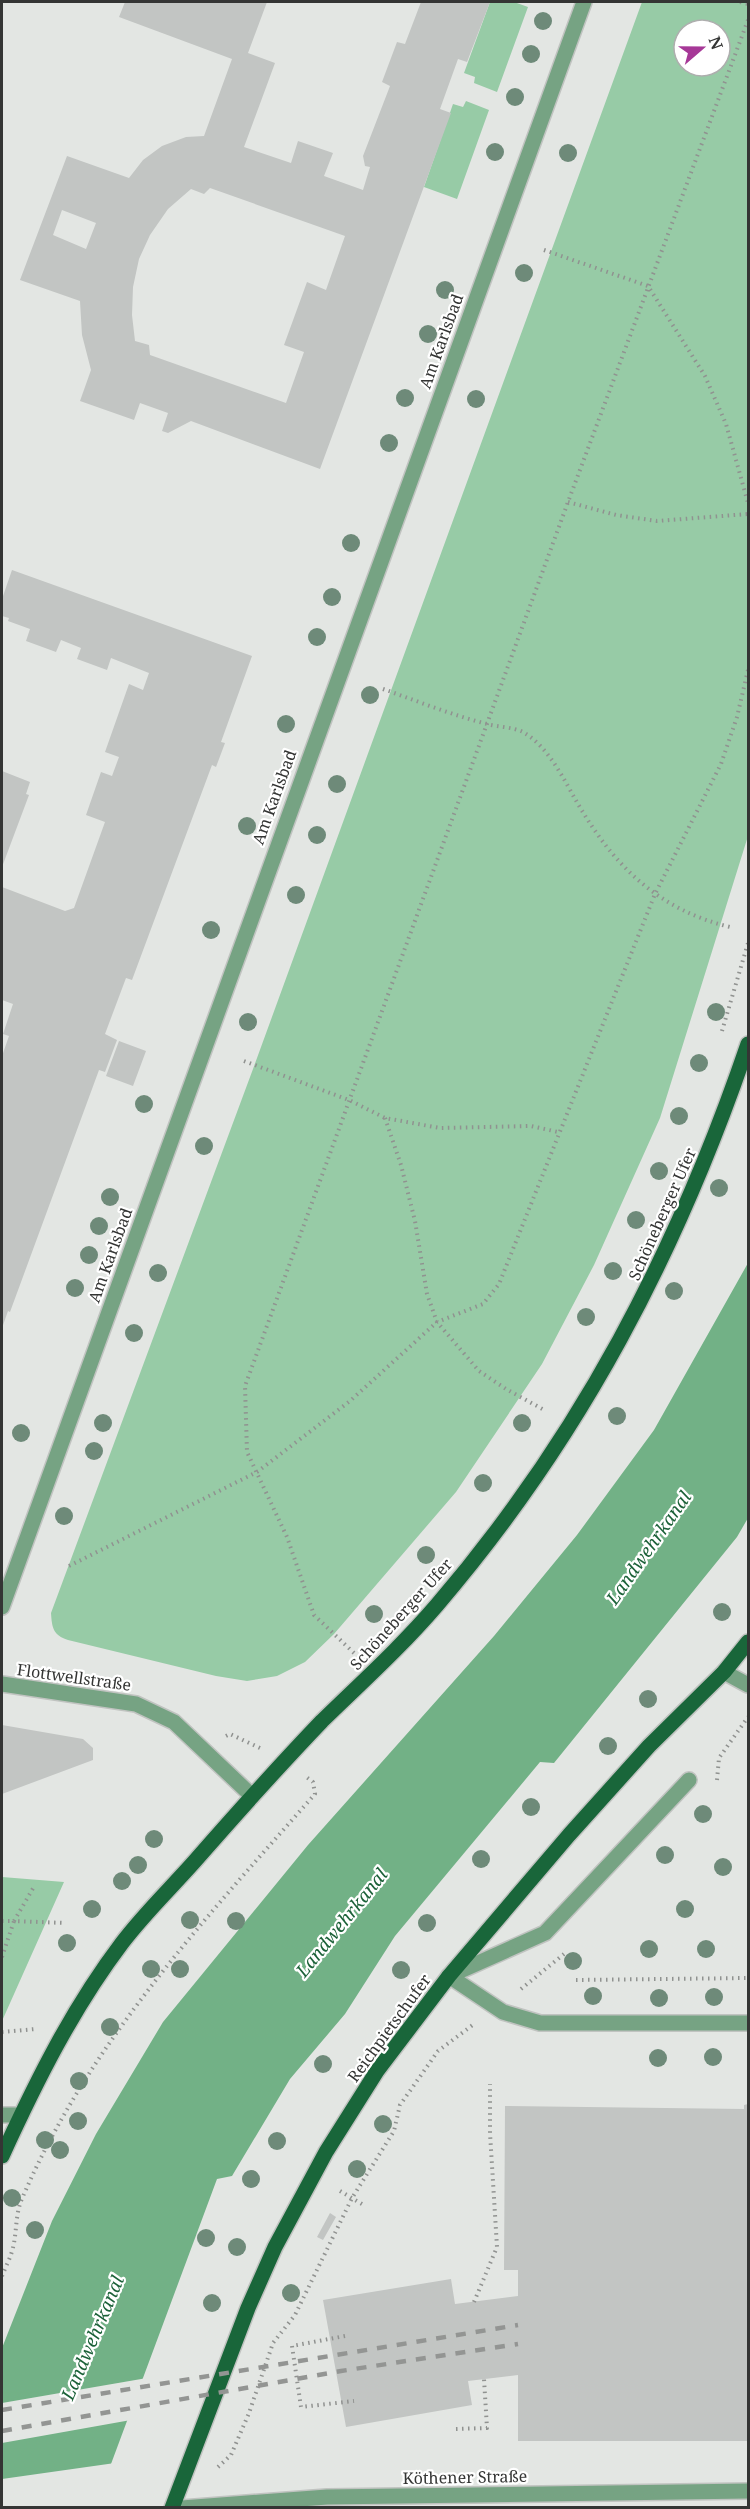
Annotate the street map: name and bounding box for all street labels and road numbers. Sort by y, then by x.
street label: Am Karlsbad [414,290,468,391]
street label: Am Karlsbad [247,746,301,847]
street label: Schöneberger Ufer [623,1144,701,1284]
street label: Am Karlsbad [83,1204,137,1305]
street label: Schöneberger Ufer [345,1553,457,1675]
street label: Flottwellstraße [15,1658,133,1696]
street label: Reichpietschufer [342,1969,436,2087]
street label: Köthener Straße [403,2465,527,2489]

